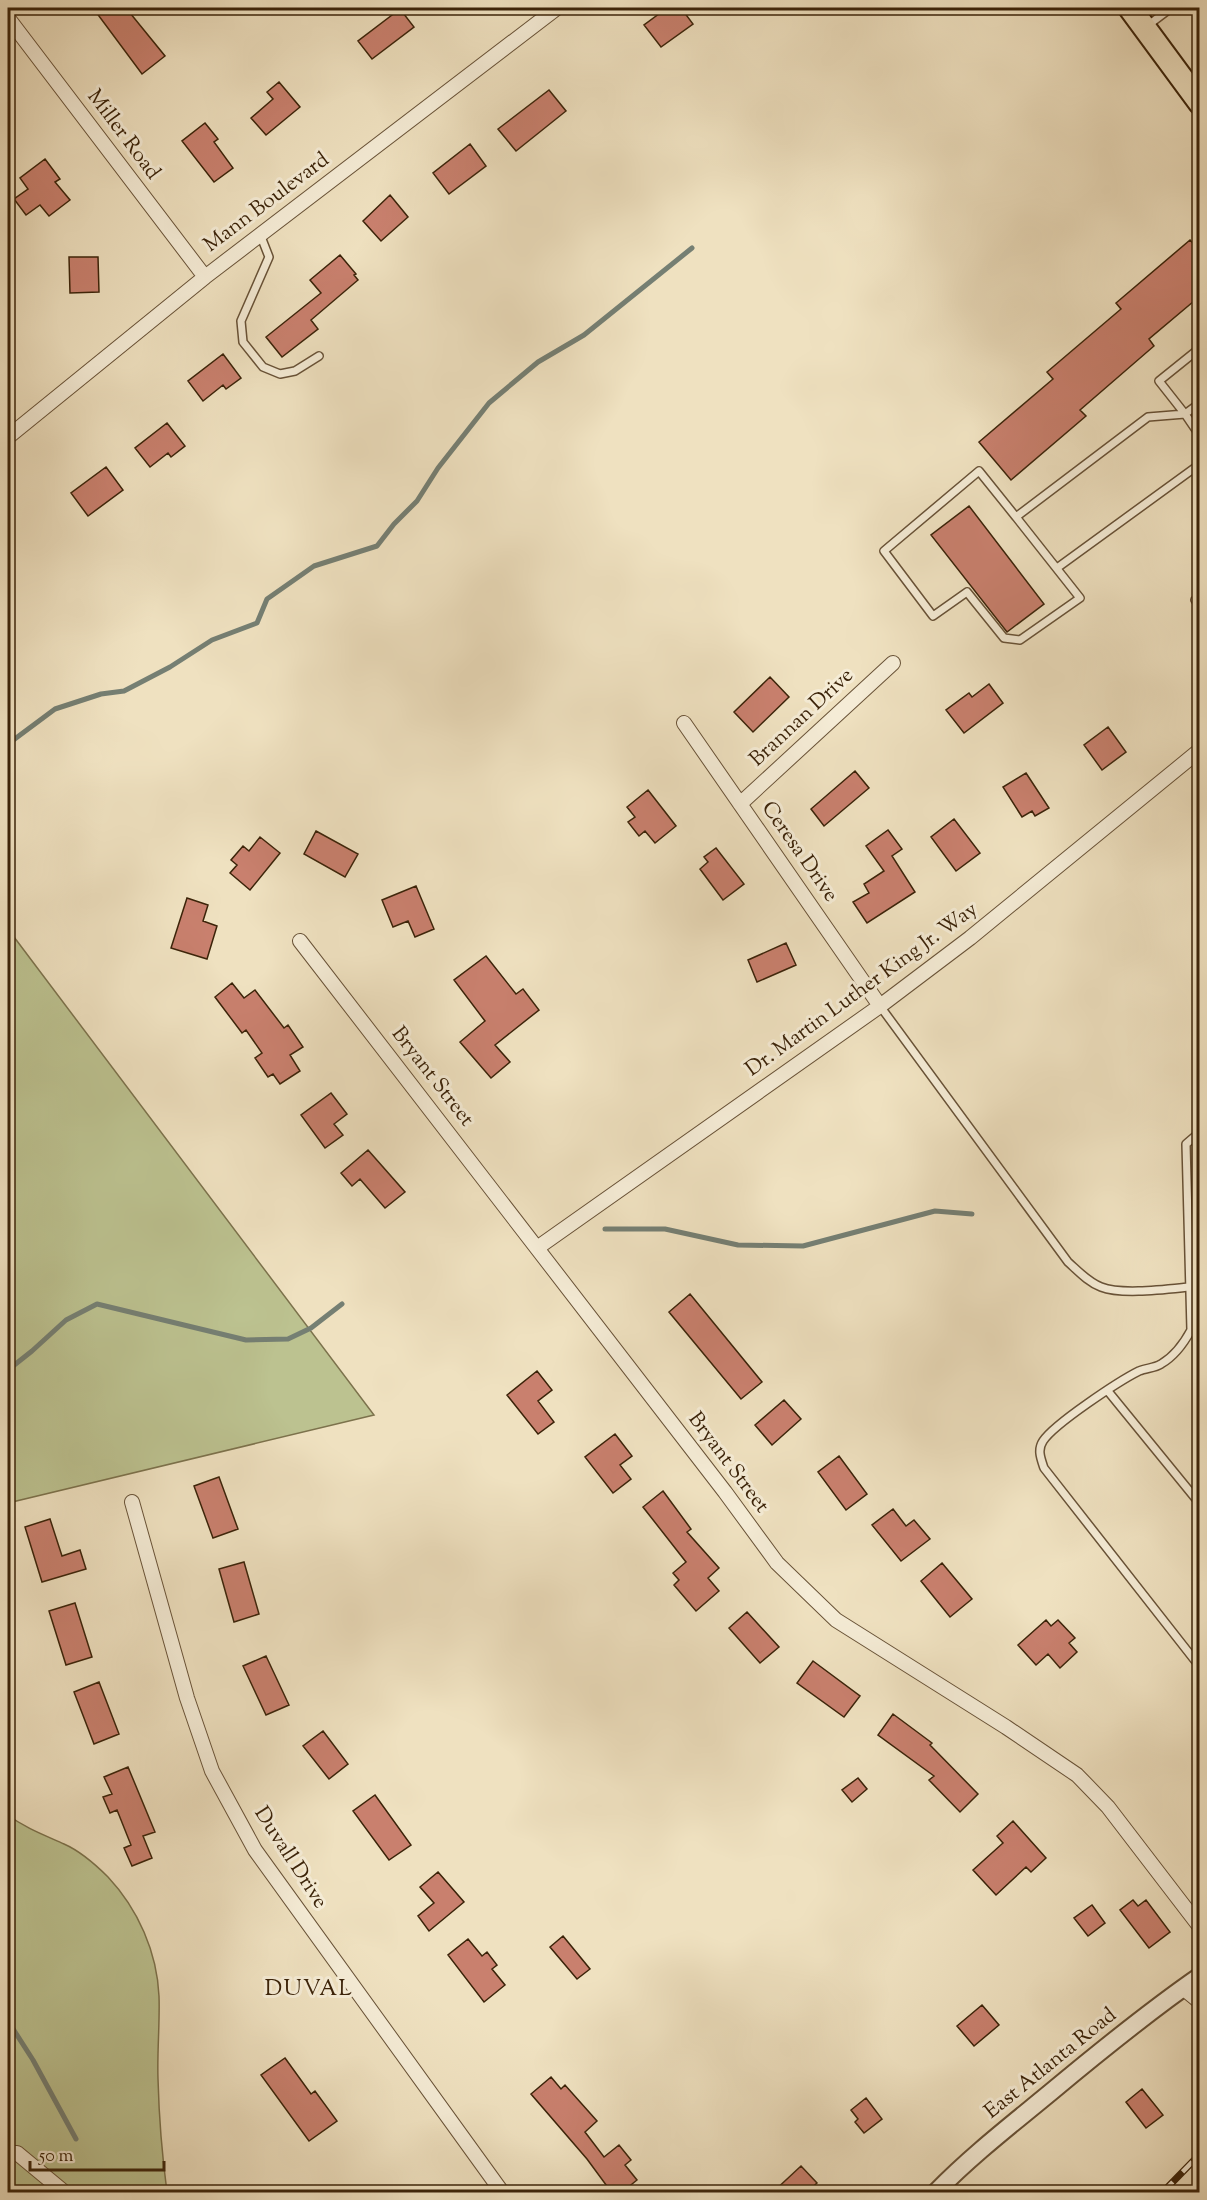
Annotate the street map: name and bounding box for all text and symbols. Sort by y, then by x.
street label: Miller Road [79,84,167,187]
street label: Mann Boulevard [198,146,336,260]
street label: Brannan Drive [743,662,861,774]
street label: Ceresa Drive [753,796,845,908]
street label: Dr. Martin Luther King Jr. Way [740,895,985,1085]
street label: Bryant Street [383,1021,481,1133]
street label: Bryant Street [680,1406,776,1520]
street label: Duvall Drive [246,1801,334,1915]
district label: DUVAL [265,1974,353,2006]
street label: East Atlanta Road [978,2001,1124,2127]
scale bar [30,2134,164,2172]
text: 50 m [38,2144,74,2170]

